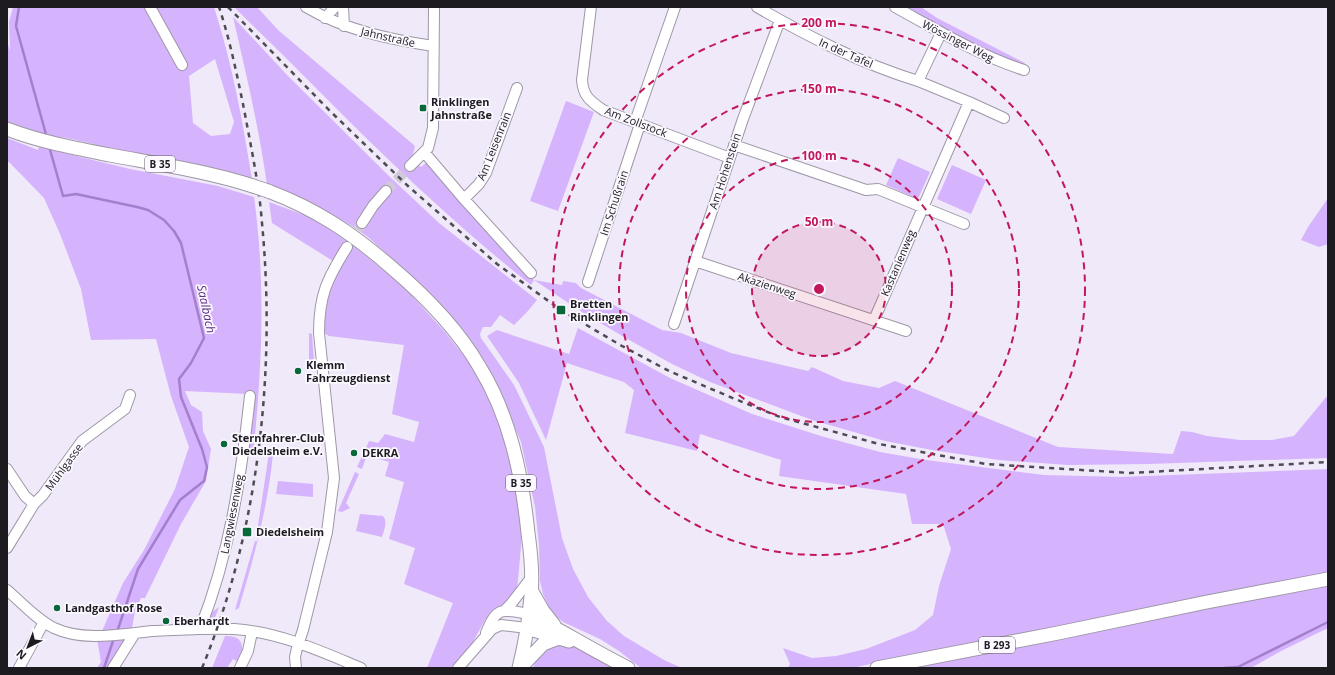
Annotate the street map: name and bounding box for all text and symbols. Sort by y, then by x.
text: 200 m [801,14,837,31]
street label: Wössinger Weg [920,16,997,65]
street label: Jahnstraße [358,23,417,50]
street label: In der Tafel [817,34,876,71]
text: 150 m [801,80,837,97]
place label: Rinklingen Jahnstraße [430,94,492,122]
marker: Rinklingen Jahnstraße [418,103,428,113]
street label: Am Zollstock [603,103,670,140]
street label: Am Leisenrain [473,109,514,182]
street label: Am Hohenstein [705,131,744,211]
text: 100 m [801,147,837,164]
road number: B 35 [145,156,175,172]
street label: Im Schußrain [596,168,631,237]
text: 50 m [805,213,833,230]
street label: Kastanienweg [877,227,918,299]
street label: Akazienweg [736,268,798,301]
centre of rings [812,282,826,296]
water label: Saalbach [193,283,220,335]
place label: Bretten Rinklingen [570,296,629,324]
marker: Bretten Rinklingen [555,304,567,316]
place label: Klemm Fahrzeugdienst [306,357,391,385]
marker: Klemm Fahrzeugdienst [293,366,303,376]
place label: Sternfahrer-Club Diedelsheim e.V. [232,430,324,458]
marker: Sternfahrer-Club Diedelsheim e.V. [219,439,229,449]
street label: Mühlgasse [41,440,86,493]
place label: DEKRA [362,445,399,460]
marker: DEKRA [349,448,359,458]
street label: Langwiesenweg [216,473,247,555]
road number: B 35 [506,475,536,491]
place label: Diedelsheim [256,524,324,539]
marker: Diedelsheim [241,526,253,538]
place label: Landgasthof Rose [65,600,163,615]
marker: Landgasthof Rose [52,603,62,613]
place label: Eberhardt [174,613,229,628]
marker: Eberhardt [161,616,171,626]
north arrow [8,627,48,667]
road number: B 293 [979,637,1015,653]
text: N [13,646,29,663]

